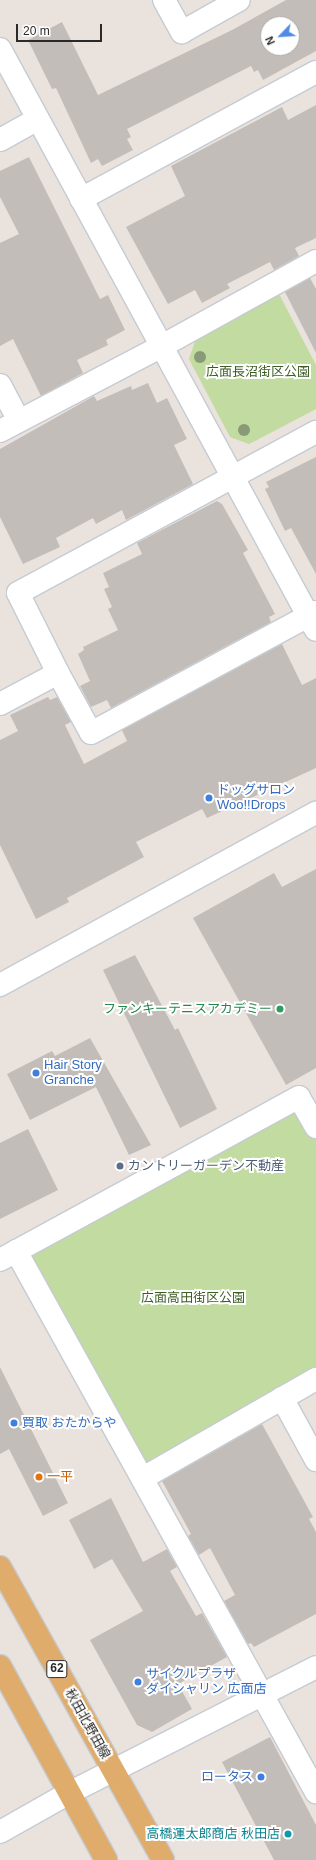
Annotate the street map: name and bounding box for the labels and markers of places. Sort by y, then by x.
place label: ドッグサロン Woo!!Drops [217,783,295,814]
marker: ドッグサロン Woo!!Drops [204,793,214,803]
place label: ファンキーテニスアカデミー [103,1001,272,1017]
marker: ファンキーテニスアカデミー [275,1004,285,1014]
place label: Hair Story Granche [44,1058,102,1089]
marker: Hair Story Granche [31,1068,41,1078]
place label: カントリーガーデン不動産 [128,1158,284,1174]
marker: カントリーガーデン不動産 [115,1161,125,1171]
place label: 買取 おたからや [22,1415,117,1431]
marker: 買取 おたからや [9,1418,19,1428]
place label: 一平 [47,1469,73,1485]
marker: 一平 [34,1472,44,1482]
place label: サイクルプラザ ダイシャリン 広面店 [146,1667,267,1698]
marker: サイクルプラザ ダイシャリン 広面店 [133,1677,143,1687]
place label: ロータス [201,1769,253,1785]
marker: ロータス [256,1772,266,1782]
place label: 高橋運太郎商店 秋田店 [146,1826,280,1842]
marker: 高橋運太郎商店 秋田店 [283,1829,293,1839]

